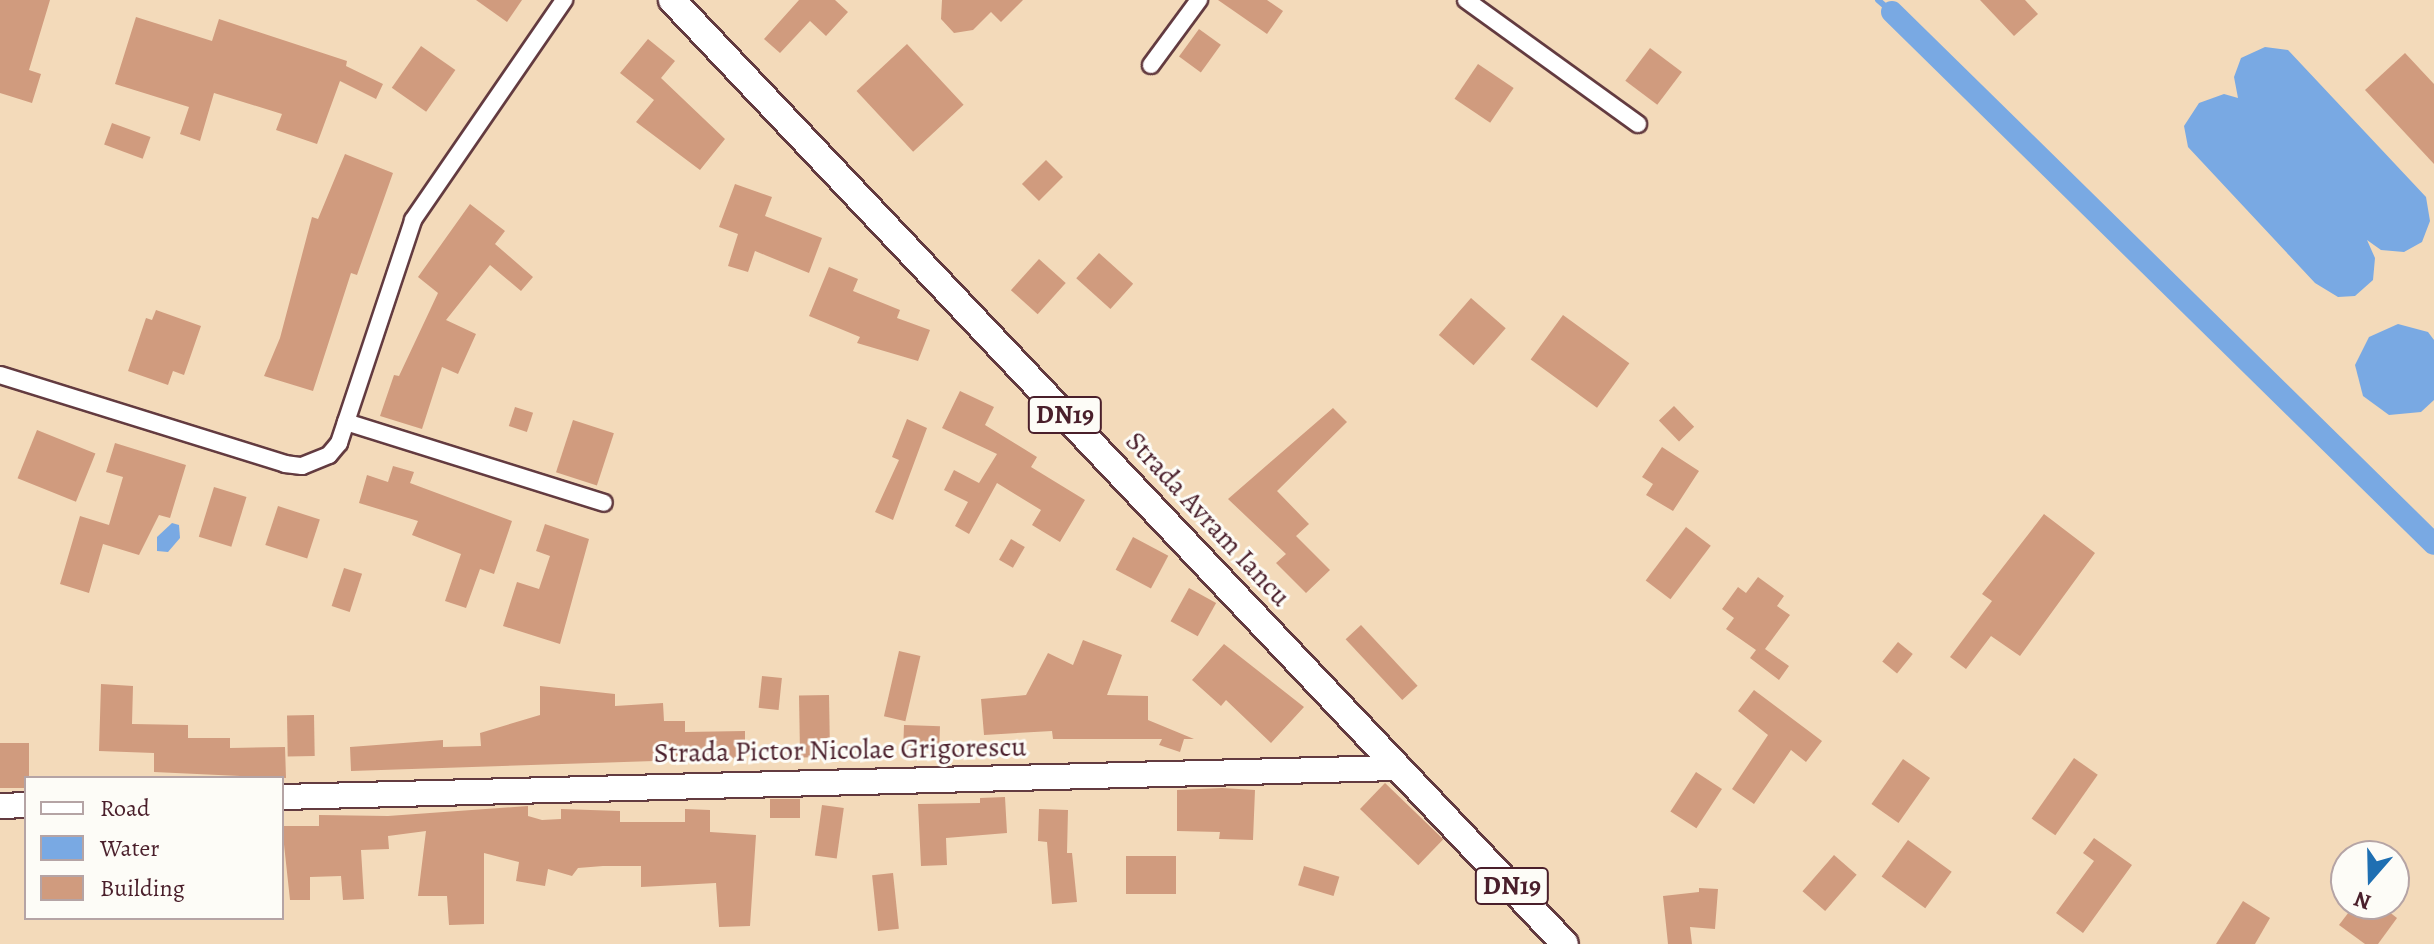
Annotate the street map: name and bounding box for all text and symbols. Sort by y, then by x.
road number: DN19 [1027,393,1103,437]
street label: Strada Avram Iancu [1118,425,1298,613]
street label: Strada Pictor Nicolae Grigorescu [653,730,1027,770]
legend [24,776,284,920]
text: Road [100,792,150,824]
text: Water [100,832,160,864]
north arrow [2330,840,2410,920]
road number: DN19 [1474,864,1550,908]
text: Building [100,872,185,904]
text: N [2350,884,2375,918]

